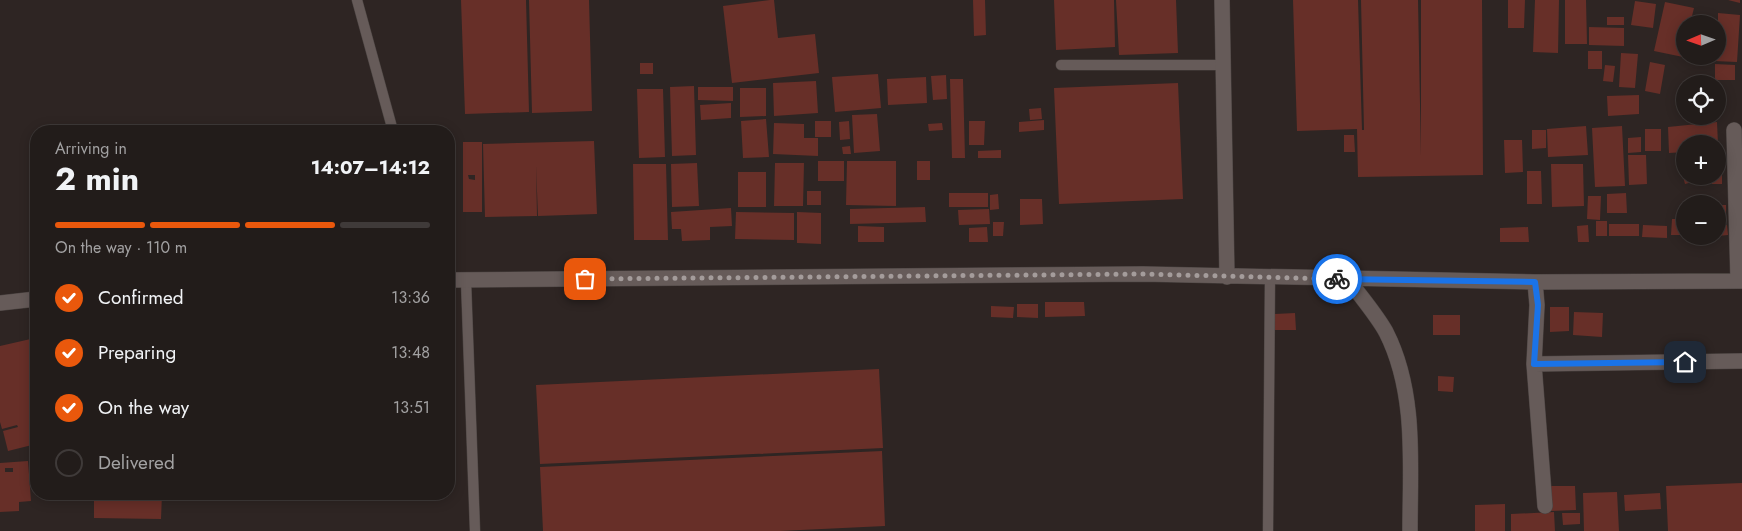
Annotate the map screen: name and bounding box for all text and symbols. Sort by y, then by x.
north arrow [1676,15,1726,65]
map controls [1676,15,1726,245]
button: locate [1676,75,1726,125]
button: + [1676,135,1726,185]
text: Arriving in [55,137,127,160]
text: 14:07–14:12 [311,154,430,181]
text: 2 min [55,156,139,202]
button: − [1676,195,1726,245]
text: On the way · 110 m [55,236,187,259]
courier [1312,254,1362,304]
pin [564,258,606,300]
icon: bag [571,265,599,293]
icon: bike [1323,265,1351,293]
icon: check [55,284,83,312]
text: Confirmed [98,284,184,311]
text: 13:36 [391,286,430,309]
icon: check [55,339,83,367]
text: Preparing [98,339,176,366]
text: 13:48 [391,341,430,364]
pin [1664,341,1706,383]
icon: home [1671,348,1699,376]
icon: check [55,394,83,422]
text: On the way [98,394,189,421]
text: 13:51 [393,396,430,419]
text: Delivered [98,449,175,476]

